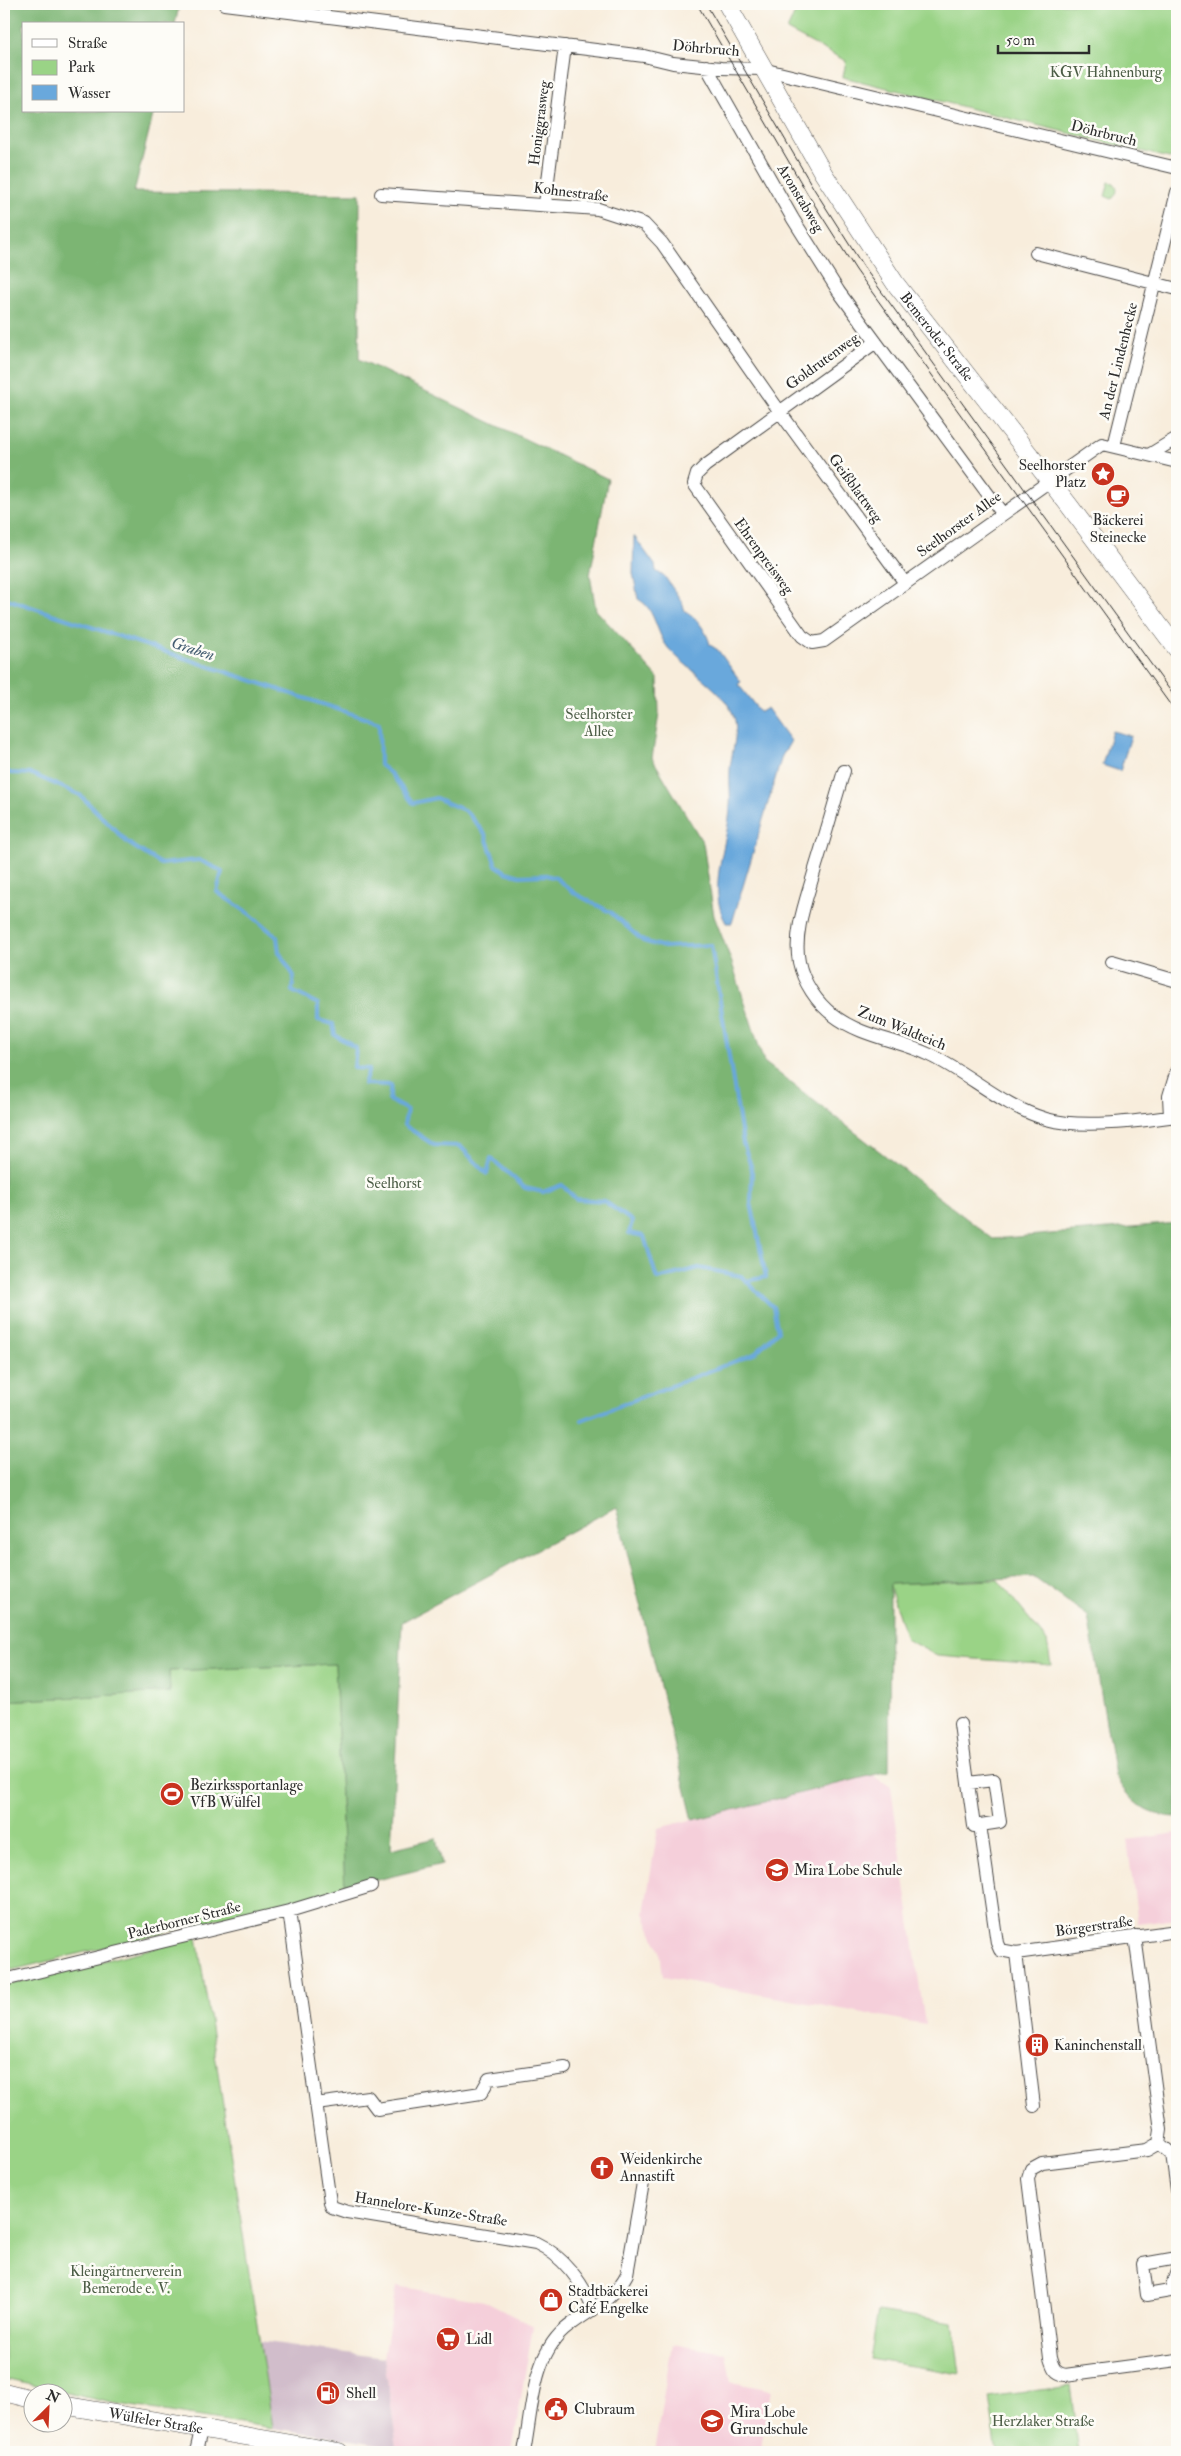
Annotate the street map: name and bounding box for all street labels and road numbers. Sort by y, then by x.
street label: Döhrbruch [672,36,740,61]
street label: Honiggrasweg [525,79,554,167]
street label: Döhrbruch [1069,116,1139,151]
street label: Aronstabweg [772,160,829,236]
street label: Kohnestraße [532,178,610,207]
street label: Bemeroder Straße [896,288,978,386]
street label: An der Lindenhecke [1094,301,1142,423]
street label: Goldrutenweg [782,328,863,394]
street label: Geißblattweg [824,450,887,527]
street label: Seelhorster Allee [913,487,1005,562]
street label: Ehrenpreisweg [729,515,798,599]
street label: Zum Waldteich [855,1002,949,1055]
street label: Paderborner Straße [126,1897,243,1944]
street label: Börgerstraße [1054,1912,1134,1941]
street label: Hannelore-Kunze-Straße [353,2188,509,2231]
street label: Wülfeler Straße [106,2404,204,2439]

